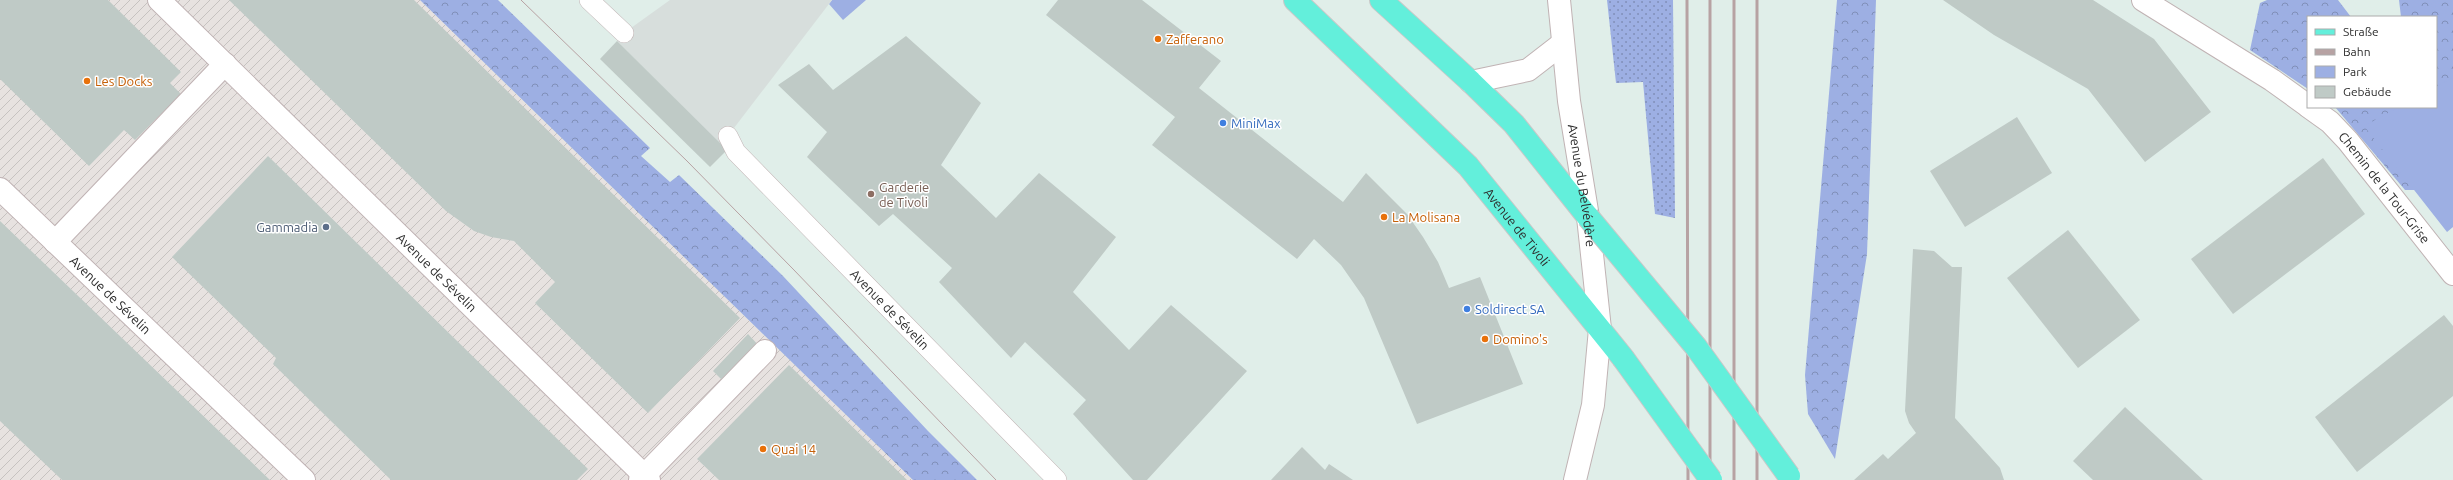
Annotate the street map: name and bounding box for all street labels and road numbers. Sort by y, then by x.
street label: Avenue du Belvédère [1566,123,1598,248]
street label: Chemin de la Tour-Grise [2336,129,2433,246]
street label: Avenue de Tivoli [1482,185,1553,269]
street label: Avenue de Sévelin [394,230,480,314]
street label: Avenue de Sévelin [67,253,154,337]
street label: Avenue de Sévelin [848,266,932,352]

